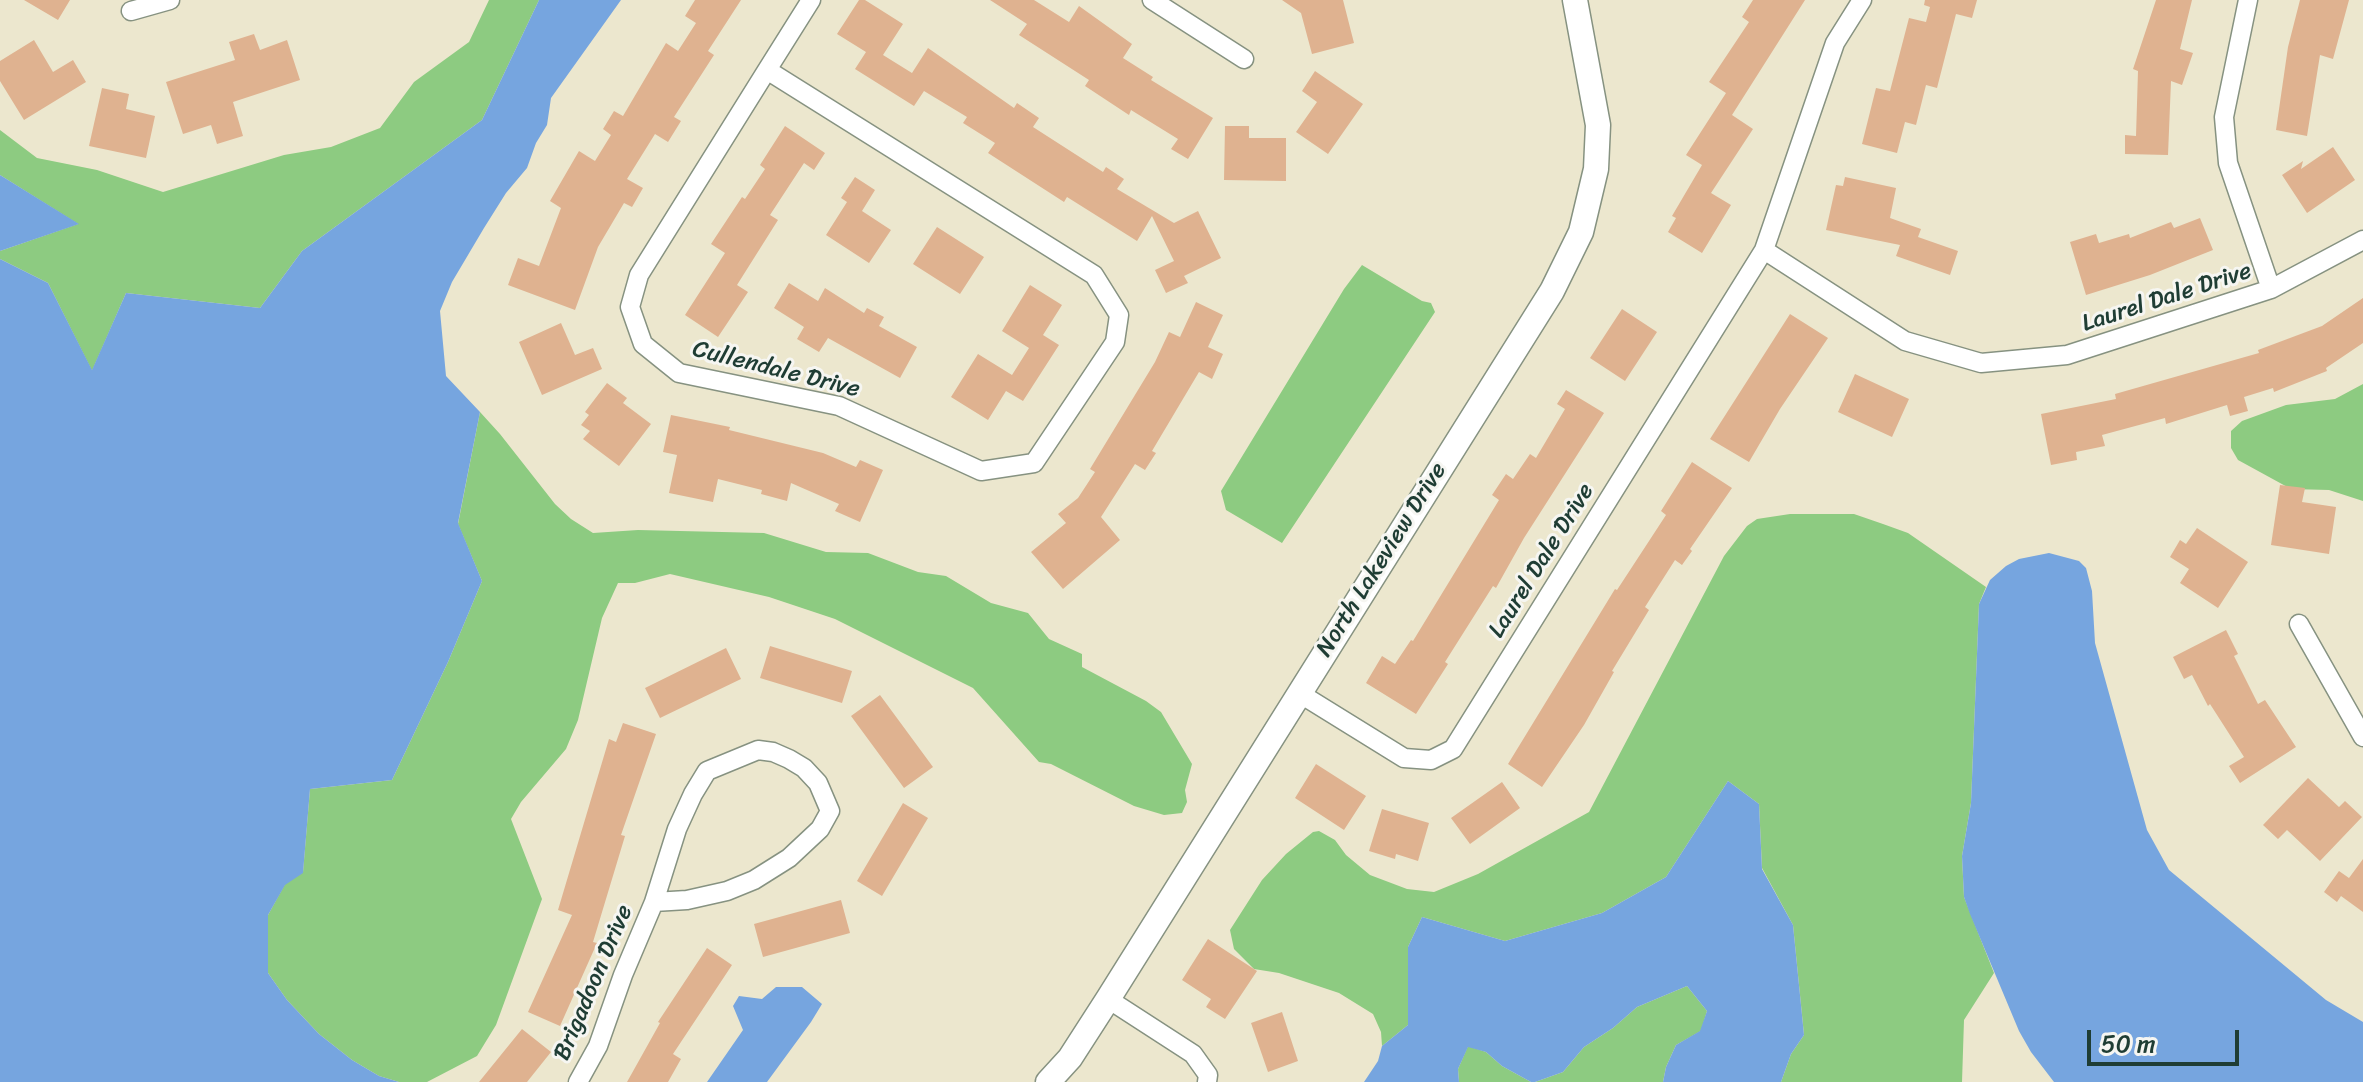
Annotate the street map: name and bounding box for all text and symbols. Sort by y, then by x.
street label: Laurel Dale Drive [2079,257,2255,339]
street label: Cullendale Drive [689,335,863,405]
street label: North Lakeview Drive [1311,458,1453,662]
street label: Laurel Dale Drive [1483,478,1601,644]
street label: Brigadoon Drive [548,901,640,1065]
scale bar [2091,1014,2243,1064]
text: 50 m [2101,1023,2156,1065]

